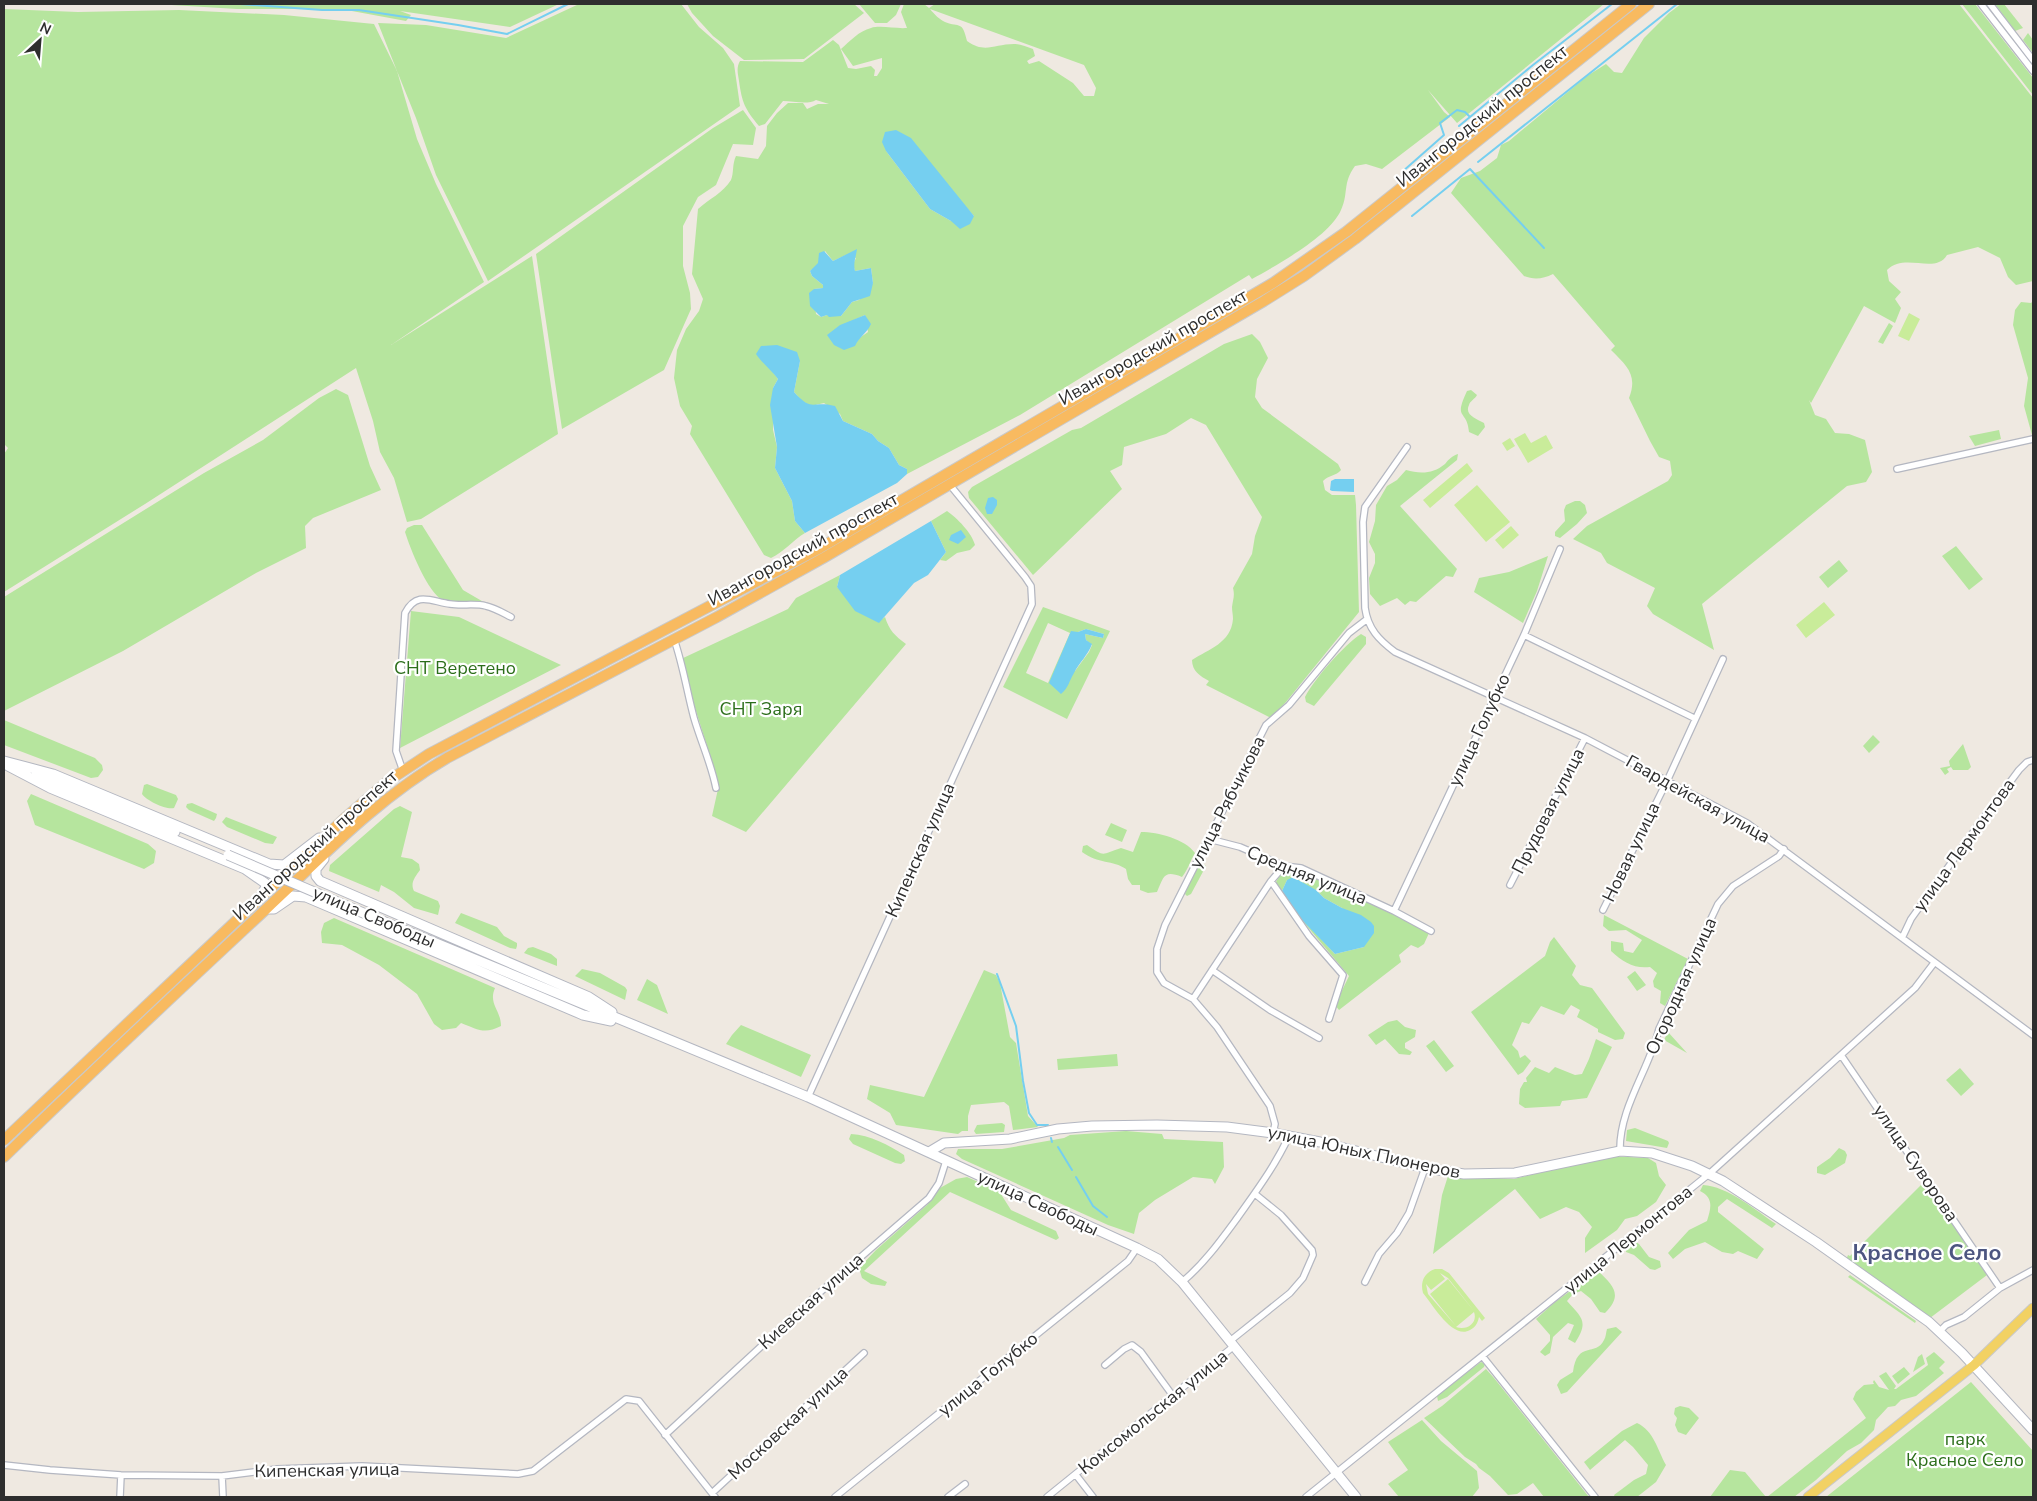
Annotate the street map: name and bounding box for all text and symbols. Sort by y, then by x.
north arrow [15,15,65,65]
text: N [37,18,54,40]
street label: Ивангородский проспект [1391,39,1573,193]
street label: Ивангородский проспект [1054,283,1252,411]
street label: Ивангородский проспект [704,487,903,611]
park label: СНТ Веретено [394,656,516,680]
street label: улица Голубко [1442,670,1516,790]
park label: СНТ Заря [720,697,802,721]
street label: улица Рябчикова [1183,732,1271,872]
street label: Прудовая улица [1506,744,1590,878]
street label: Гвардейская улица [1621,749,1775,849]
street label: Ивангородский проспект [227,764,403,926]
street label: улица Лермонтова [1908,774,2020,916]
street label: Кипенская улица [880,779,960,921]
street label: Новая улица [1597,798,1665,906]
street label: Средняя улица [1243,840,1371,910]
street label: улица Свободы [309,880,439,954]
street label: Огородная улица [1640,913,1722,1059]
street label: улица Суворова [1868,1100,1964,1226]
street label: улица Юных Пионеров [1265,1120,1463,1184]
street label: улица Свободы [973,1164,1103,1242]
street label: улица Лермонтова [1559,1180,1697,1298]
district label: Красное Село [1853,1238,2002,1268]
street label: Киевская улица [753,1247,869,1355]
street label: улица Голубко [933,1326,1043,1422]
street label: Комсомольская улица [1073,1344,1233,1480]
street label: Московская улица [723,1361,853,1485]
park label: парк Красное Село [1906,1427,2024,1472]
street label: Кипенская улица [254,1457,400,1483]

